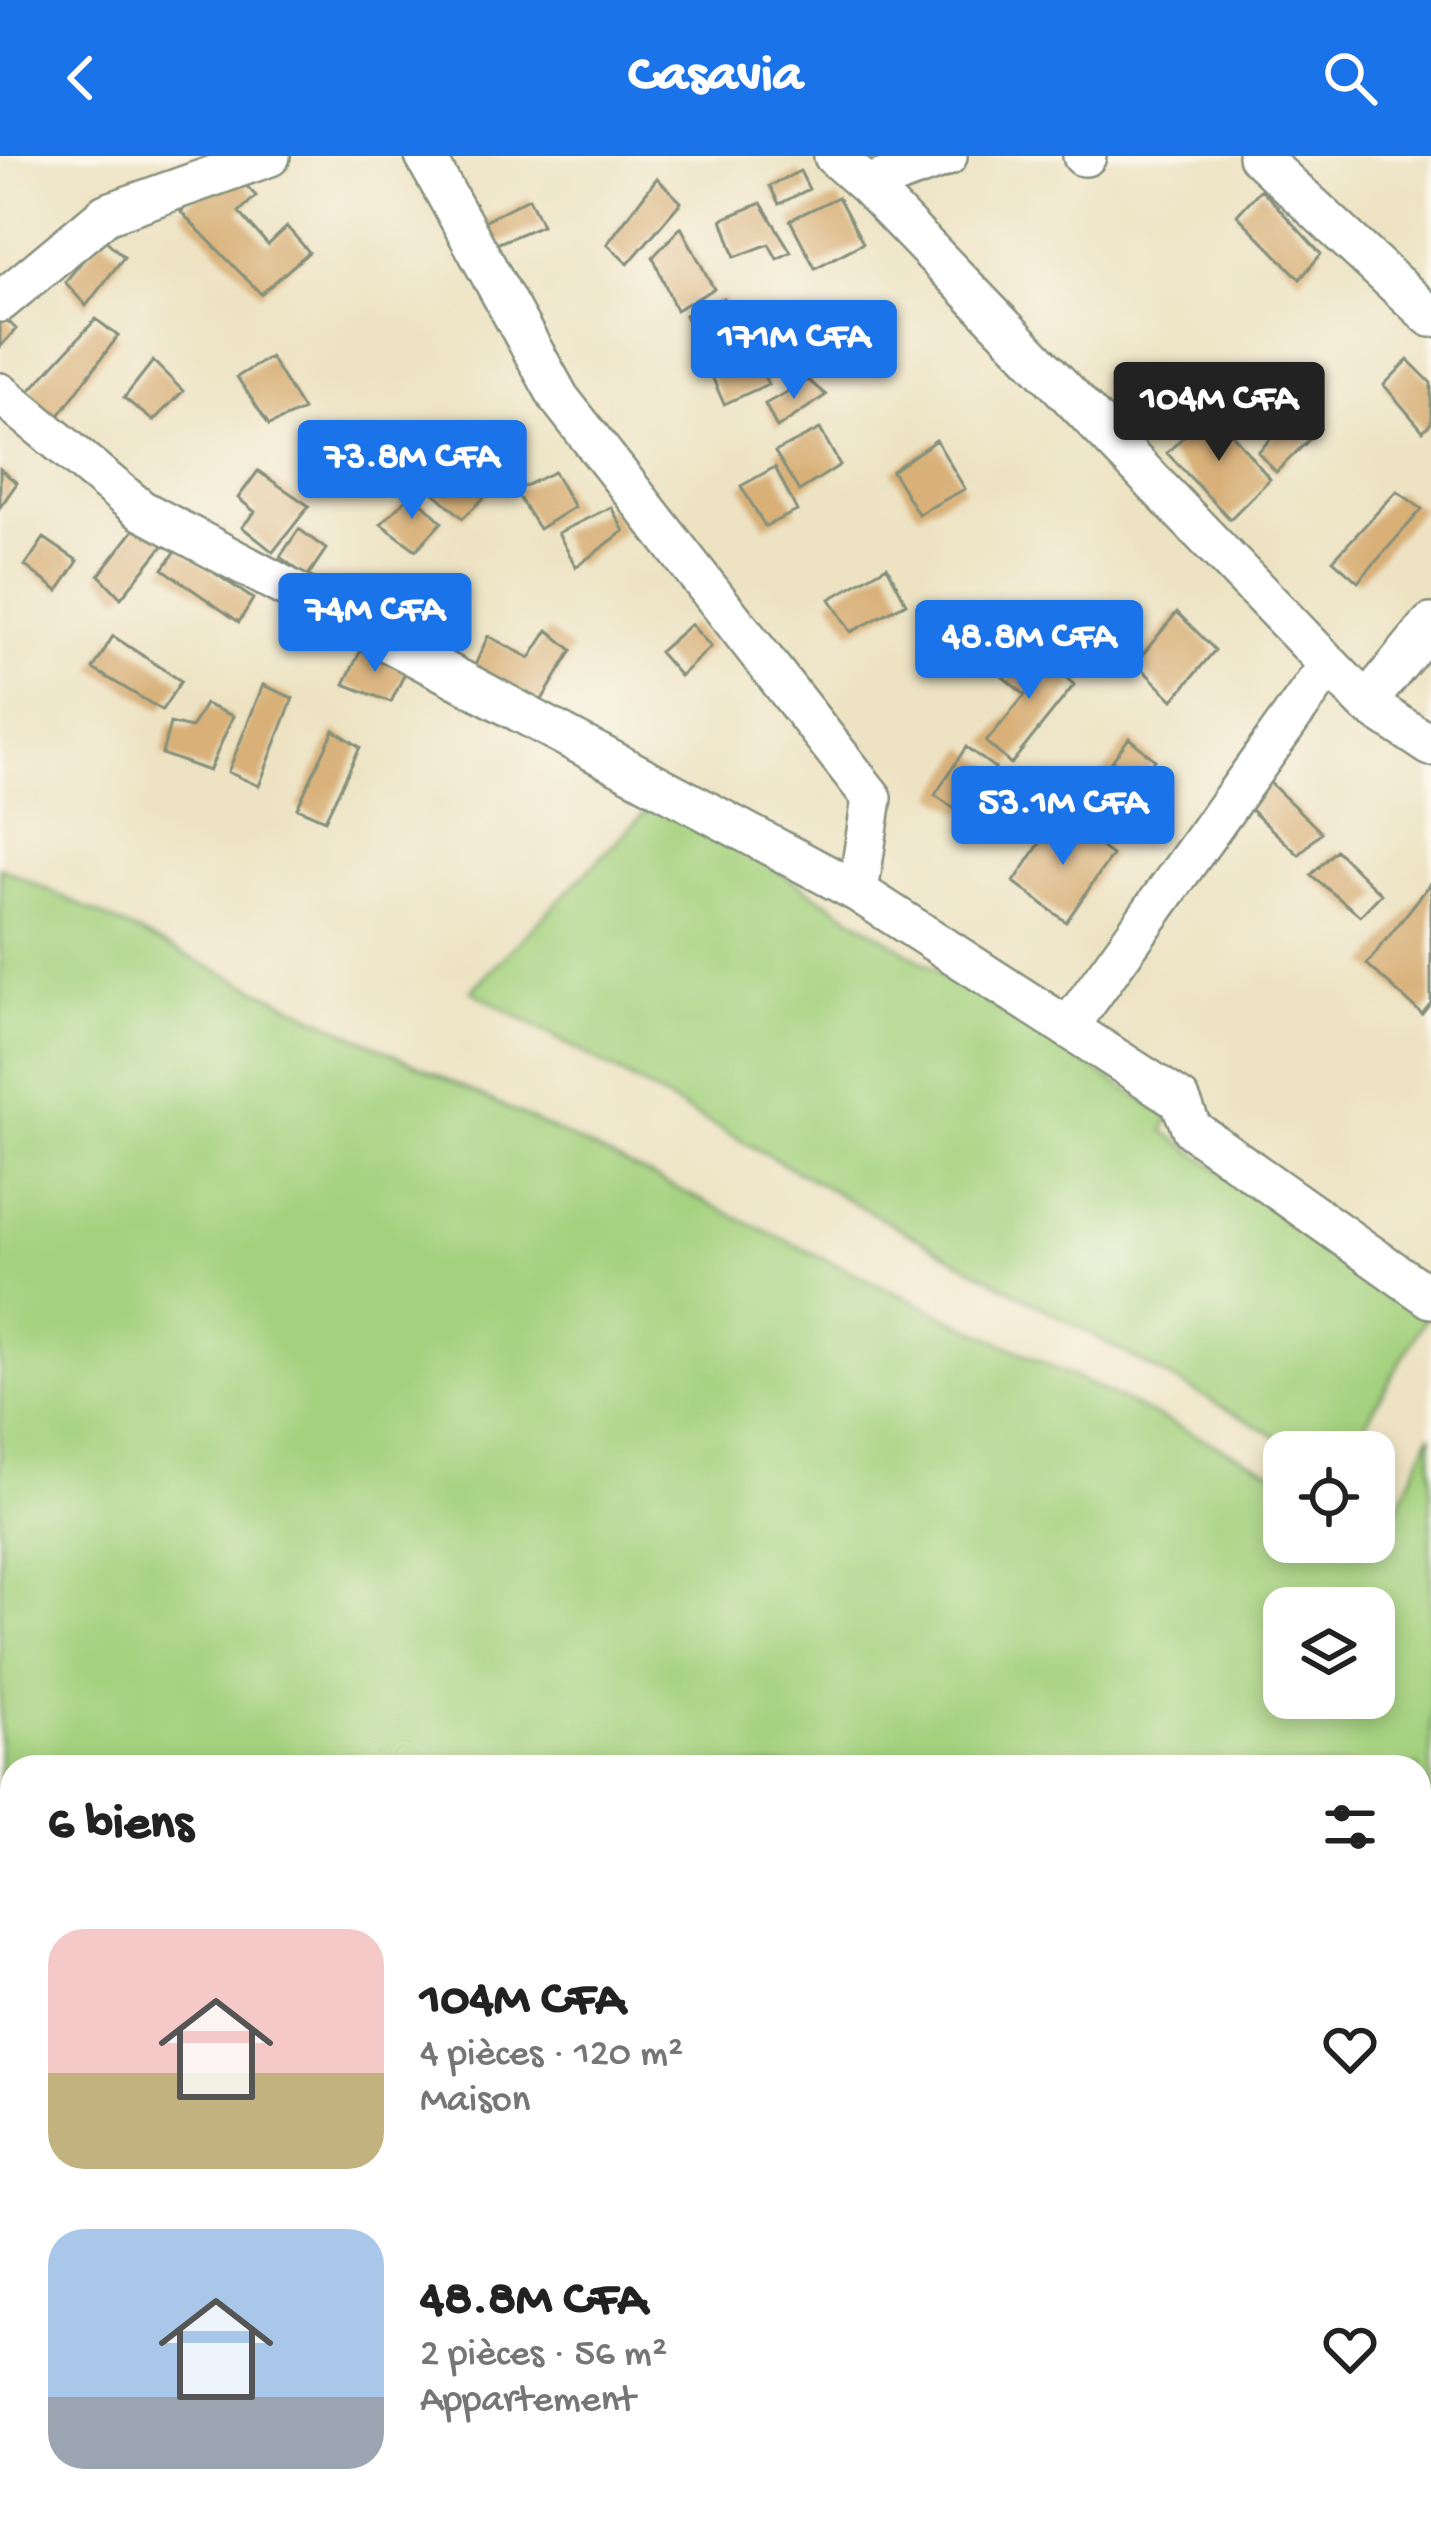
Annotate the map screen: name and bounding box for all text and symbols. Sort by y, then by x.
icon: back [48,45,114,111]
icon: search [1317,45,1383,111]
text: Casavia [628,46,803,110]
pin: 171M CFA [670,300,918,402]
text: 171M CFA [718,316,870,362]
pin: 104M CFA [1095,362,1343,464]
text: 104M CFA [1141,378,1297,424]
pin: 73.8M CFA [275,420,549,522]
text: 73.8M CFA [325,436,499,482]
pin: 74M CFA [264,573,486,675]
text: 74M CFA [305,589,445,635]
pin: 48.8M CFA [892,600,1166,702]
text: 48.8M CFA [942,616,1116,662]
pin: 53.1M CFA [926,766,1200,868]
text: 53.1M CFA [978,782,1148,828]
map controls [1263,1431,1395,1719]
button: locate [1263,1431,1395,1563]
button: layers [1263,1587,1395,1719]
icon: filters [1317,1794,1383,1860]
text: 6 biens [48,1797,193,1857]
text: 104M CFA [420,1973,625,2033]
icon: home [144,1977,288,2121]
icon: heart [1317,2016,1383,2082]
text: 4 pièces · 120 m² [420,2033,683,2079]
text: Maison [420,2079,530,2125]
text: 48.8M CFA [420,2273,647,2333]
icon: home [144,2277,288,2421]
icon: heart [1317,2316,1383,2382]
text: 2 pièces · 56 m² [420,2333,667,2379]
text: Appartement [420,2379,635,2425]

